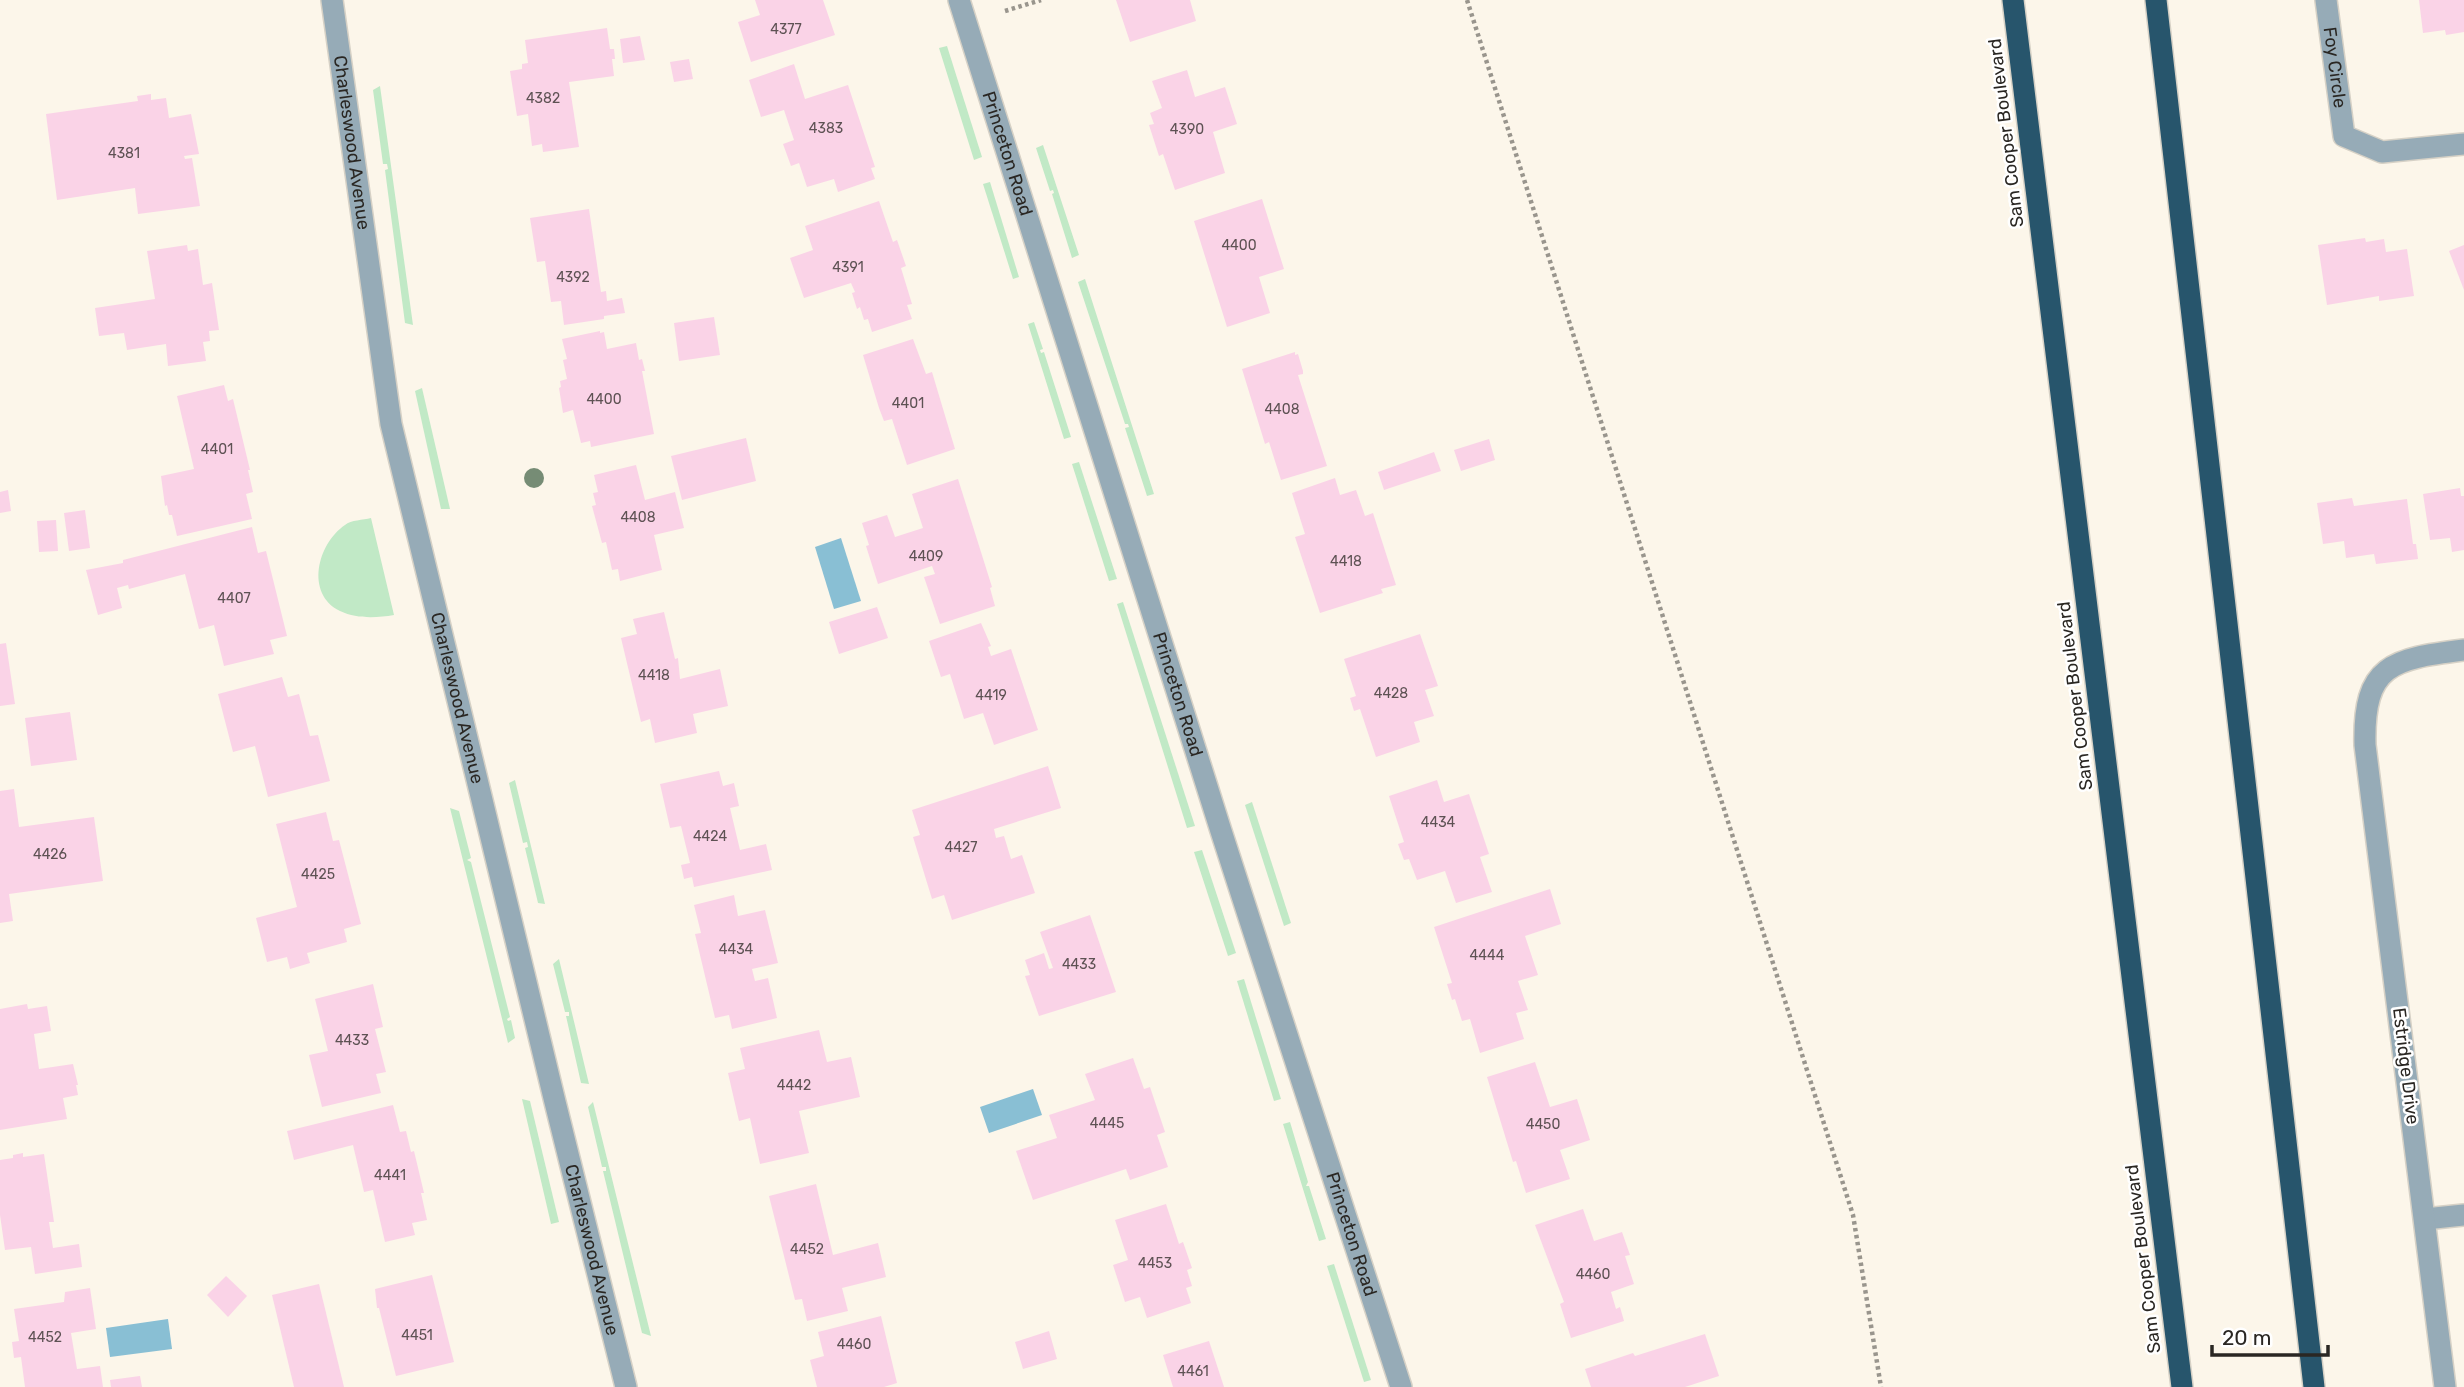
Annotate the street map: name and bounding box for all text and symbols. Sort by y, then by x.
house number: 4377 [770,21,802,38]
street label: Foy Circle [2319,26,2351,109]
street label: Sam Cooper Boulevard [1983,37,2029,229]
street label: Charleswood Avenue [329,54,375,231]
street label: Princeton Road [978,89,1037,218]
house number: 4382 [526,90,560,107]
house number: 4383 [809,120,843,137]
house number: 4390 [1170,121,1204,138]
house number: 4381 [108,145,140,162]
house number: 4400 [1221,237,1257,254]
house number: 4391 [832,259,864,276]
house number: 4392 [556,269,590,286]
house number: 4400 [586,391,622,408]
house number: 4401 [892,395,924,412]
house number: 4408 [1264,401,1300,418]
house number: 4401 [201,441,233,458]
house number: 4408 [620,509,656,526]
house number: 4409 [909,548,943,565]
house number: 4418 [1330,553,1362,570]
house number: 4407 [217,590,251,607]
street label: Sam Cooper Boulevard [2052,600,2098,792]
street label: Charleswood Avenue [426,610,489,786]
street label: Princeton Road [1148,629,1208,759]
house number: 4418 [638,667,670,684]
house number: 4428 [1374,685,1408,702]
house number: 4419 [975,687,1007,704]
house number: 4434 [1421,814,1456,831]
house number: 4424 [693,828,727,845]
house number: 4427 [945,839,977,856]
house number: 4426 [33,846,67,863]
house number: 4425 [301,866,335,883]
house number: 4434 [719,941,754,958]
house number: 4444 [1470,947,1505,964]
house number: 4433 [1062,956,1096,973]
street label: Estridge Drive [2388,1006,2424,1126]
house number: 4433 [335,1032,369,1049]
house number: 4442 [777,1077,811,1094]
house number: 4445 [1090,1115,1124,1132]
house number: 4450 [1526,1116,1560,1133]
street label: Charleswood Avenue [560,1162,624,1338]
street label: Sam Cooper Boulevard [2120,1163,2166,1355]
house number: 4441 [374,1167,406,1184]
street label: Princeton Road [1321,1169,1382,1299]
house number: 4452 [790,1241,824,1258]
house number: 4453 [1138,1255,1172,1272]
house number: 4460 [1576,1266,1610,1283]
scale bar [2212,1314,2328,1358]
text: 20 m [2222,1325,2271,1350]
house number: 4451 [401,1327,433,1344]
house number: 4452 [28,1329,62,1346]
house number: 4460 [837,1336,871,1353]
house number: 4461 [1177,1363,1209,1380]

